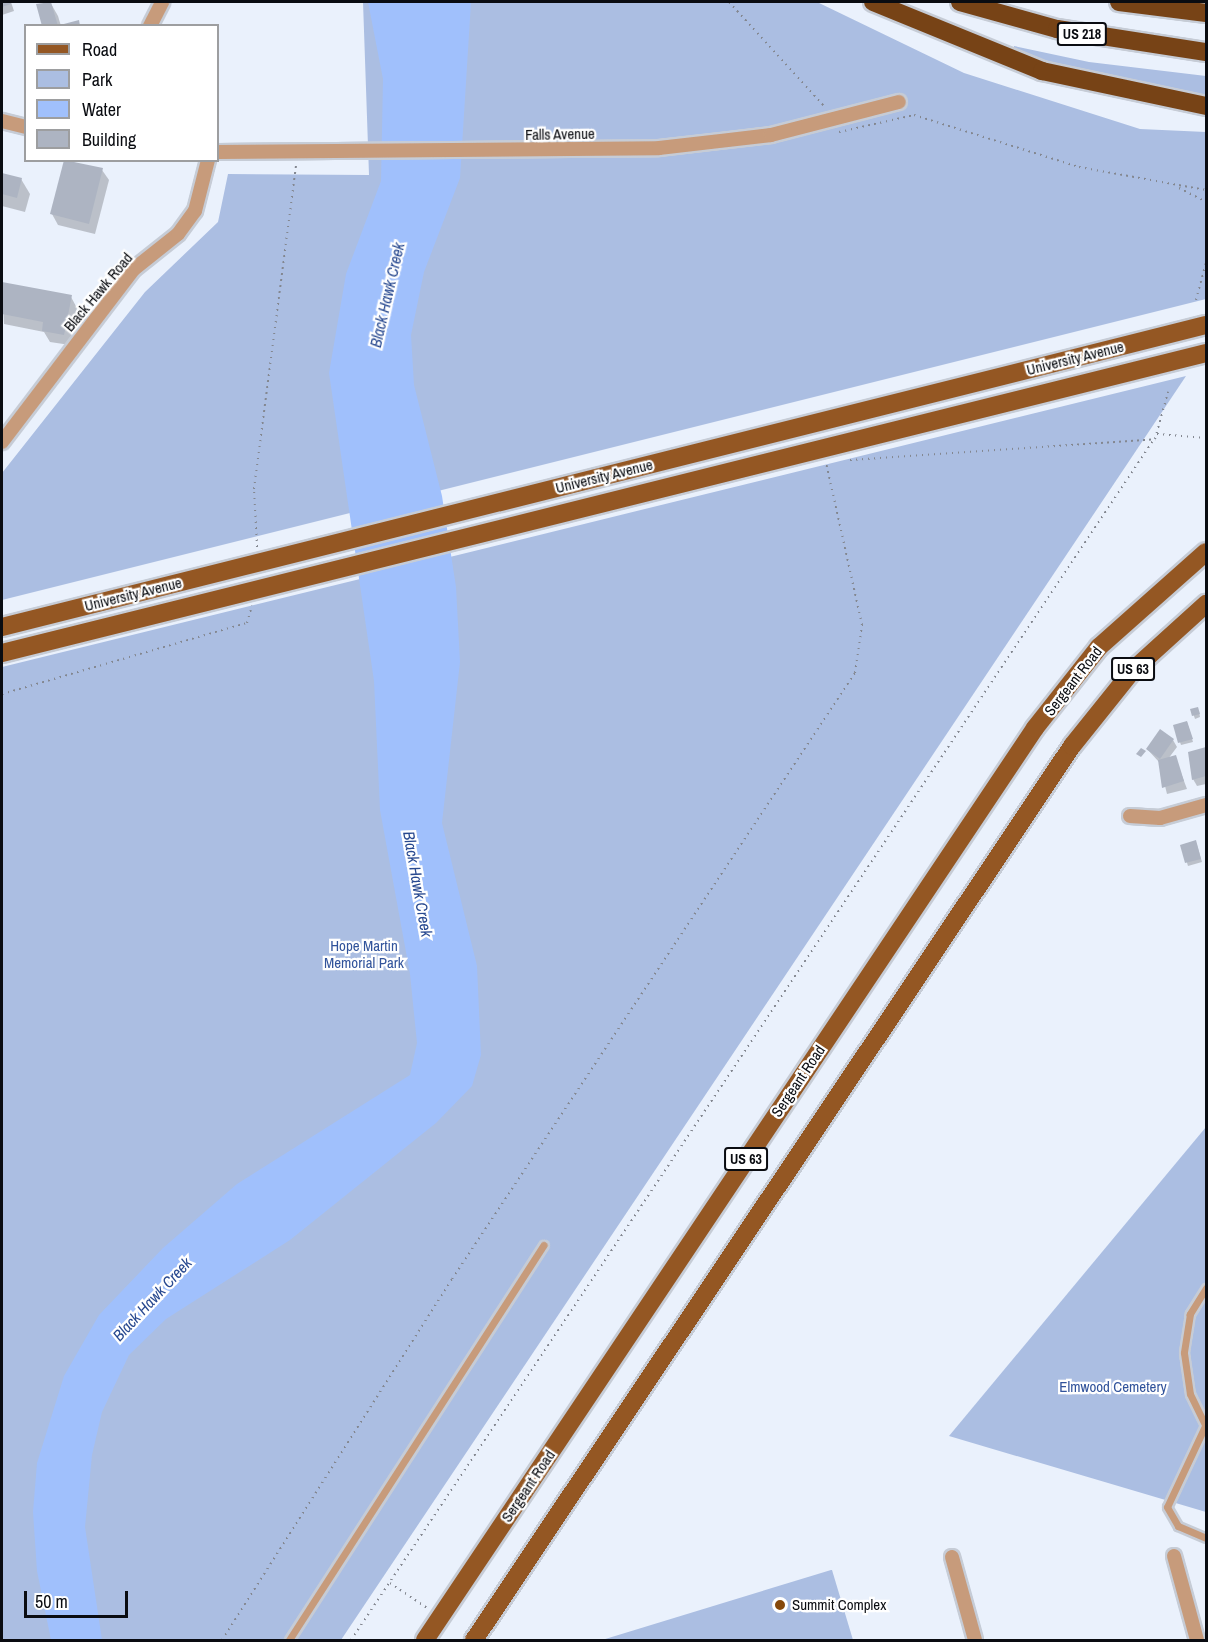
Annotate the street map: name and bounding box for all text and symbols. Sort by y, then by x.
road number: US 218 [1056,23,1108,45]
legend [24,24,219,162]
text: Road [82,37,117,62]
text: Park [82,67,112,92]
text: Water [82,97,121,122]
street label: Falls Avenue [525,124,595,144]
text: Building [82,127,136,152]
water label: Black Hawk Creek [366,241,408,349]
street label: Black Hawk Road [60,249,136,335]
street label: University Avenue [1024,337,1126,379]
street label: University Avenue [553,455,655,497]
street label: University Avenue [82,573,184,615]
street label: Sergeant Road [1040,643,1106,719]
road number: US 63 [1110,658,1156,680]
water label: Black Hawk Creek [399,830,437,938]
park label: Hope Martin Memorial Park [324,936,404,971]
street label: Sergeant Road [767,1042,829,1120]
road number: US 63 [724,1148,768,1170]
water label: Black Hawk Creek [108,1253,196,1345]
park label: Elmwood Cemetery [1059,1378,1167,1396]
street label: Sergeant Road [497,1447,559,1525]
scale bar [27,1579,130,1617]
text: 50 m [35,1589,68,1614]
place label: Summit Complex [792,1596,886,1614]
marker: Summit Complex [773,1598,787,1612]

